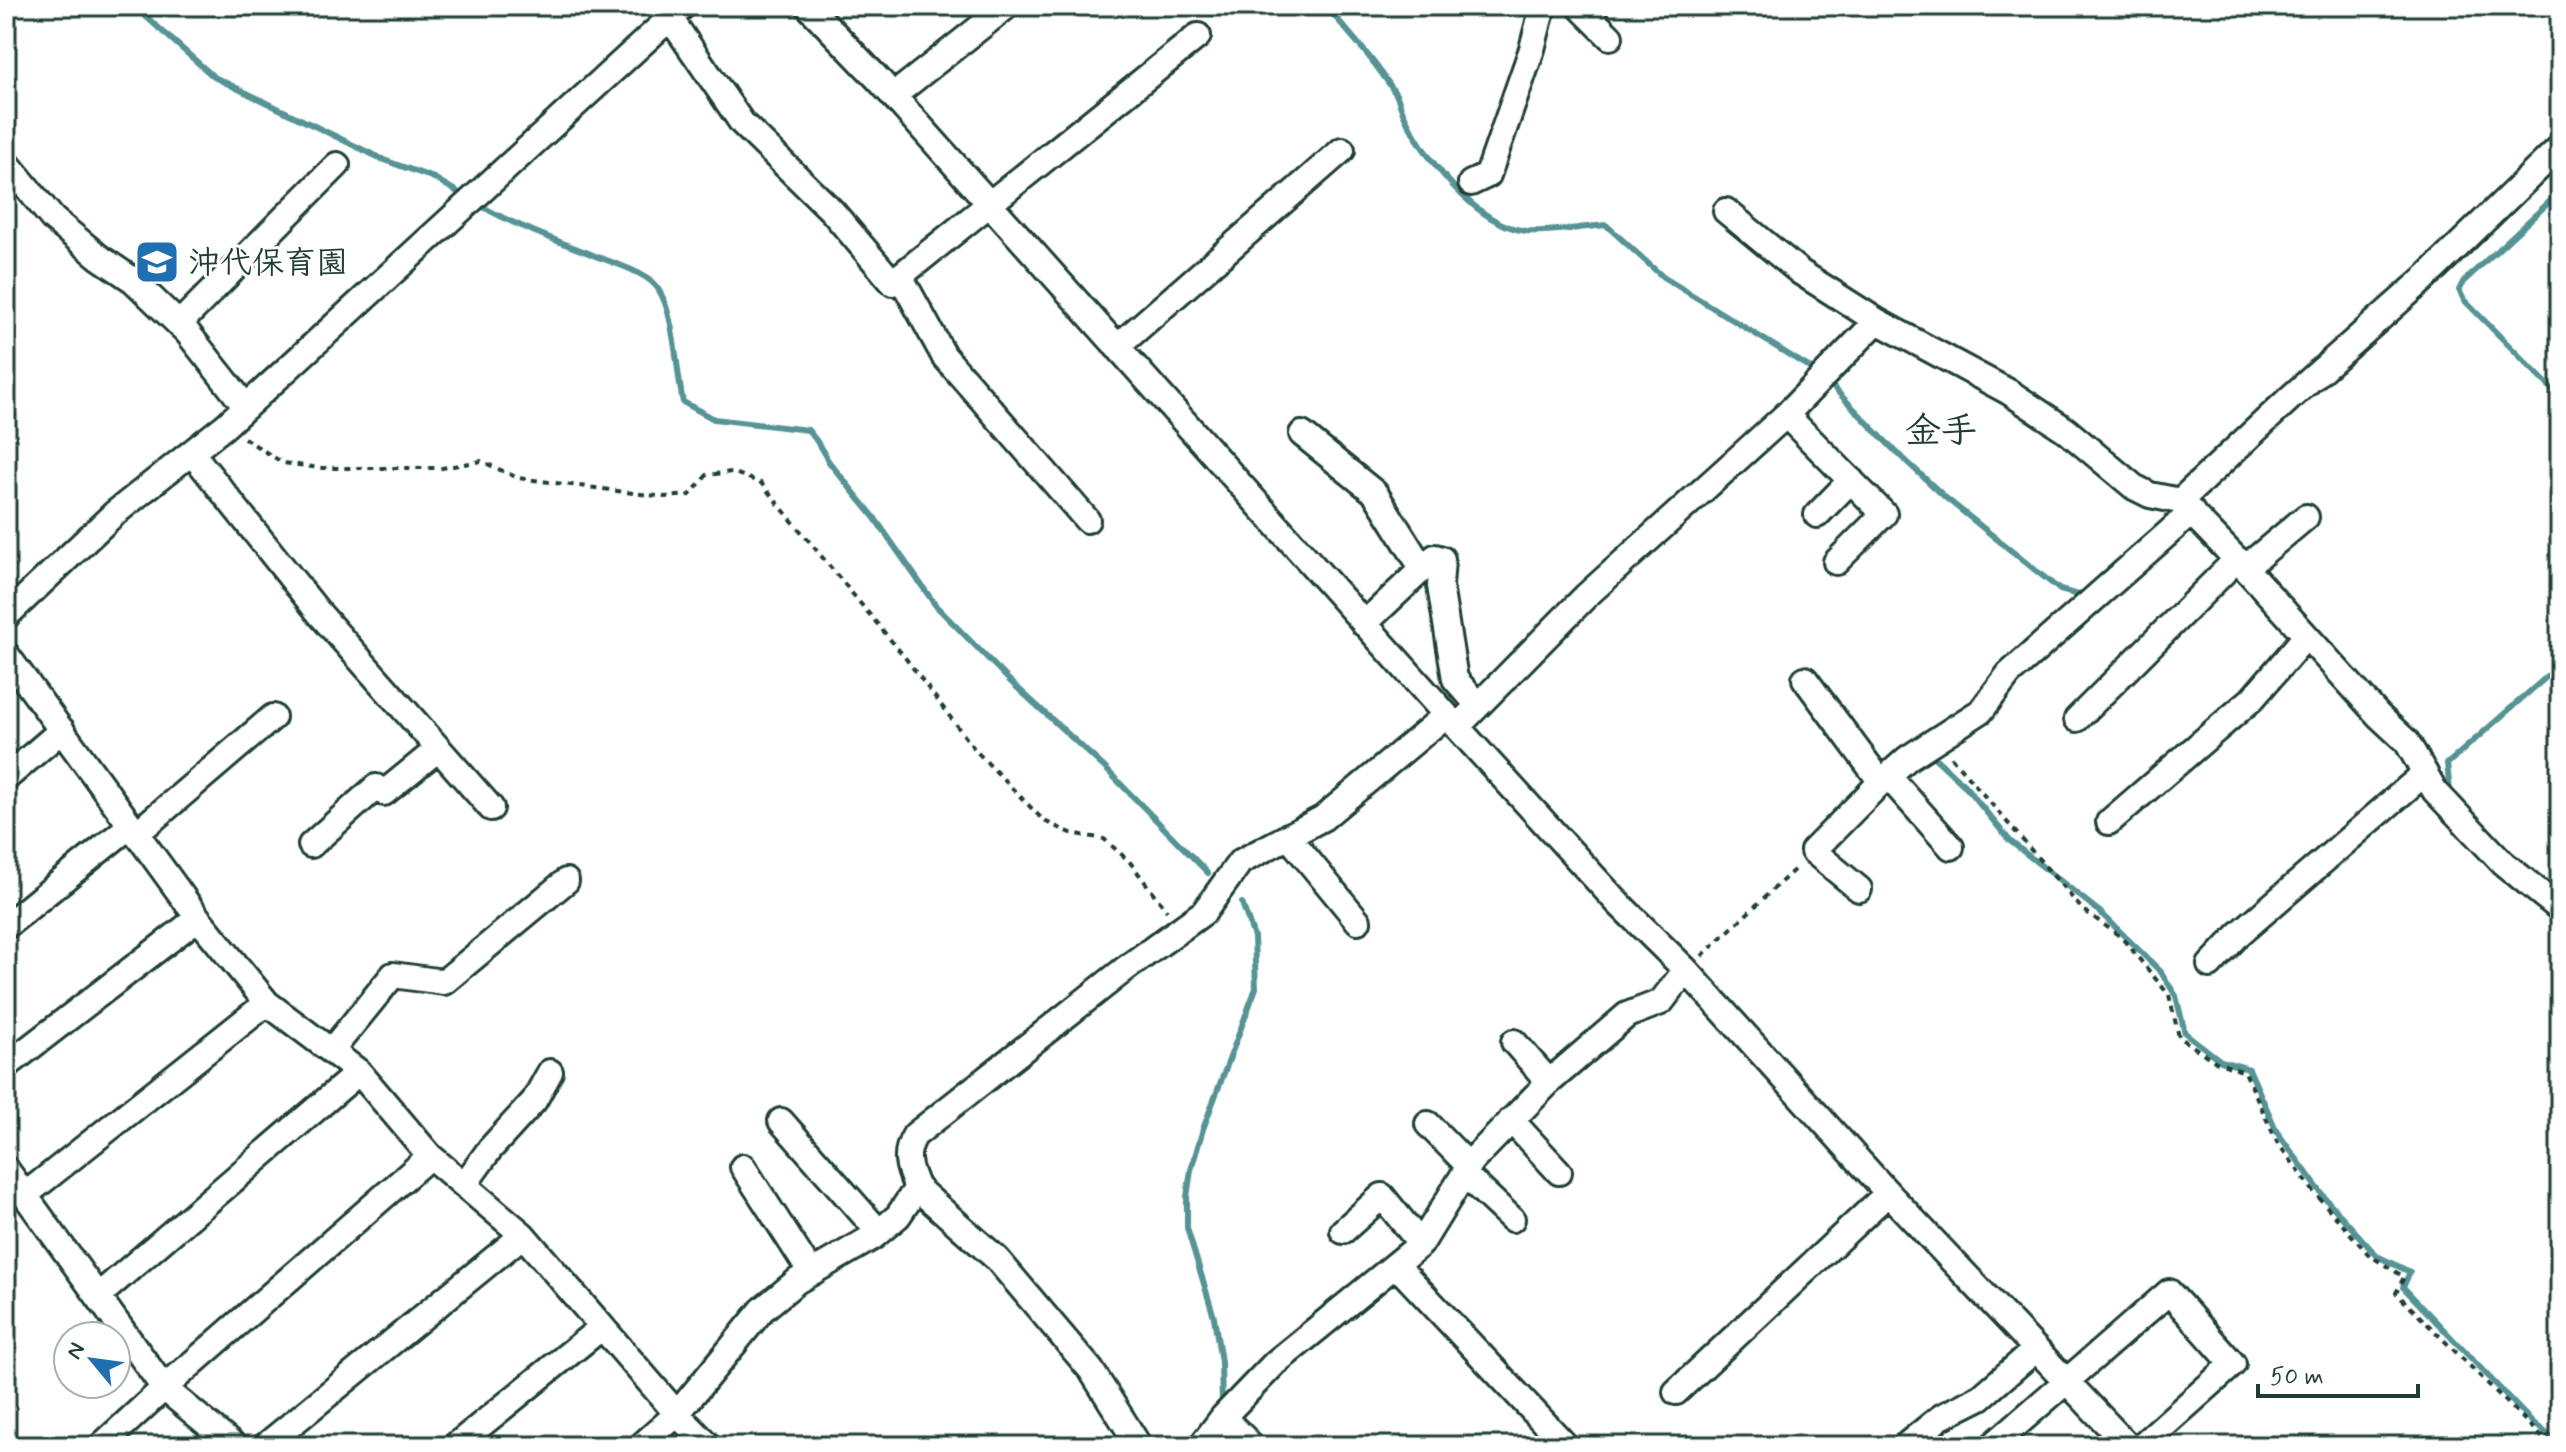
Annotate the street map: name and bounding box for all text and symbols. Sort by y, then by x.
school or university icon: 沖代保育園 [133,238,181,286]
place label: 沖代保育園 [188,243,348,285]
district label: 金手 [1905,409,1977,456]
north arrow [52,1320,132,1400]
text: N [60,1338,92,1364]
scale bar [2258,1348,2418,1398]
text: 50 m [2270,1362,2324,1393]

